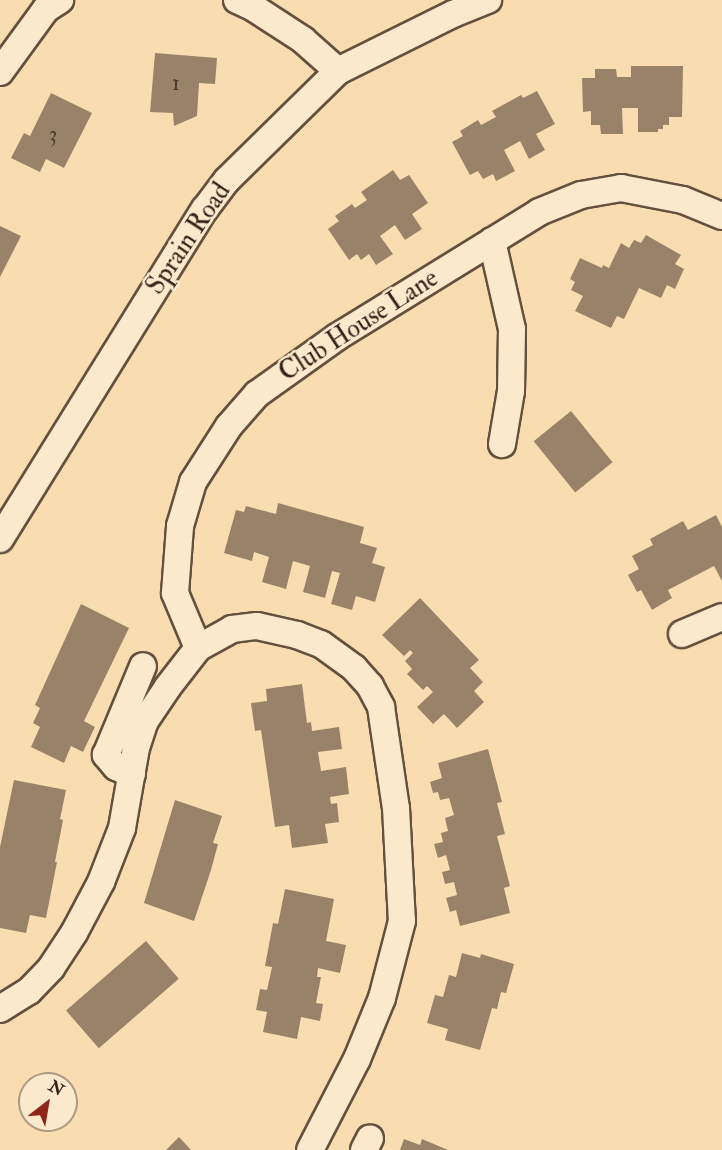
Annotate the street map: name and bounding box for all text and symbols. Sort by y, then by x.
house number: 1 [172,71,180,97]
house number: 3 [49,122,57,148]
street label: Sprain Road [140,177,238,301]
street label: Club House Lane [274,263,444,389]
north arrow [18,1072,78,1132]
text: N [45,1076,68,1101]

